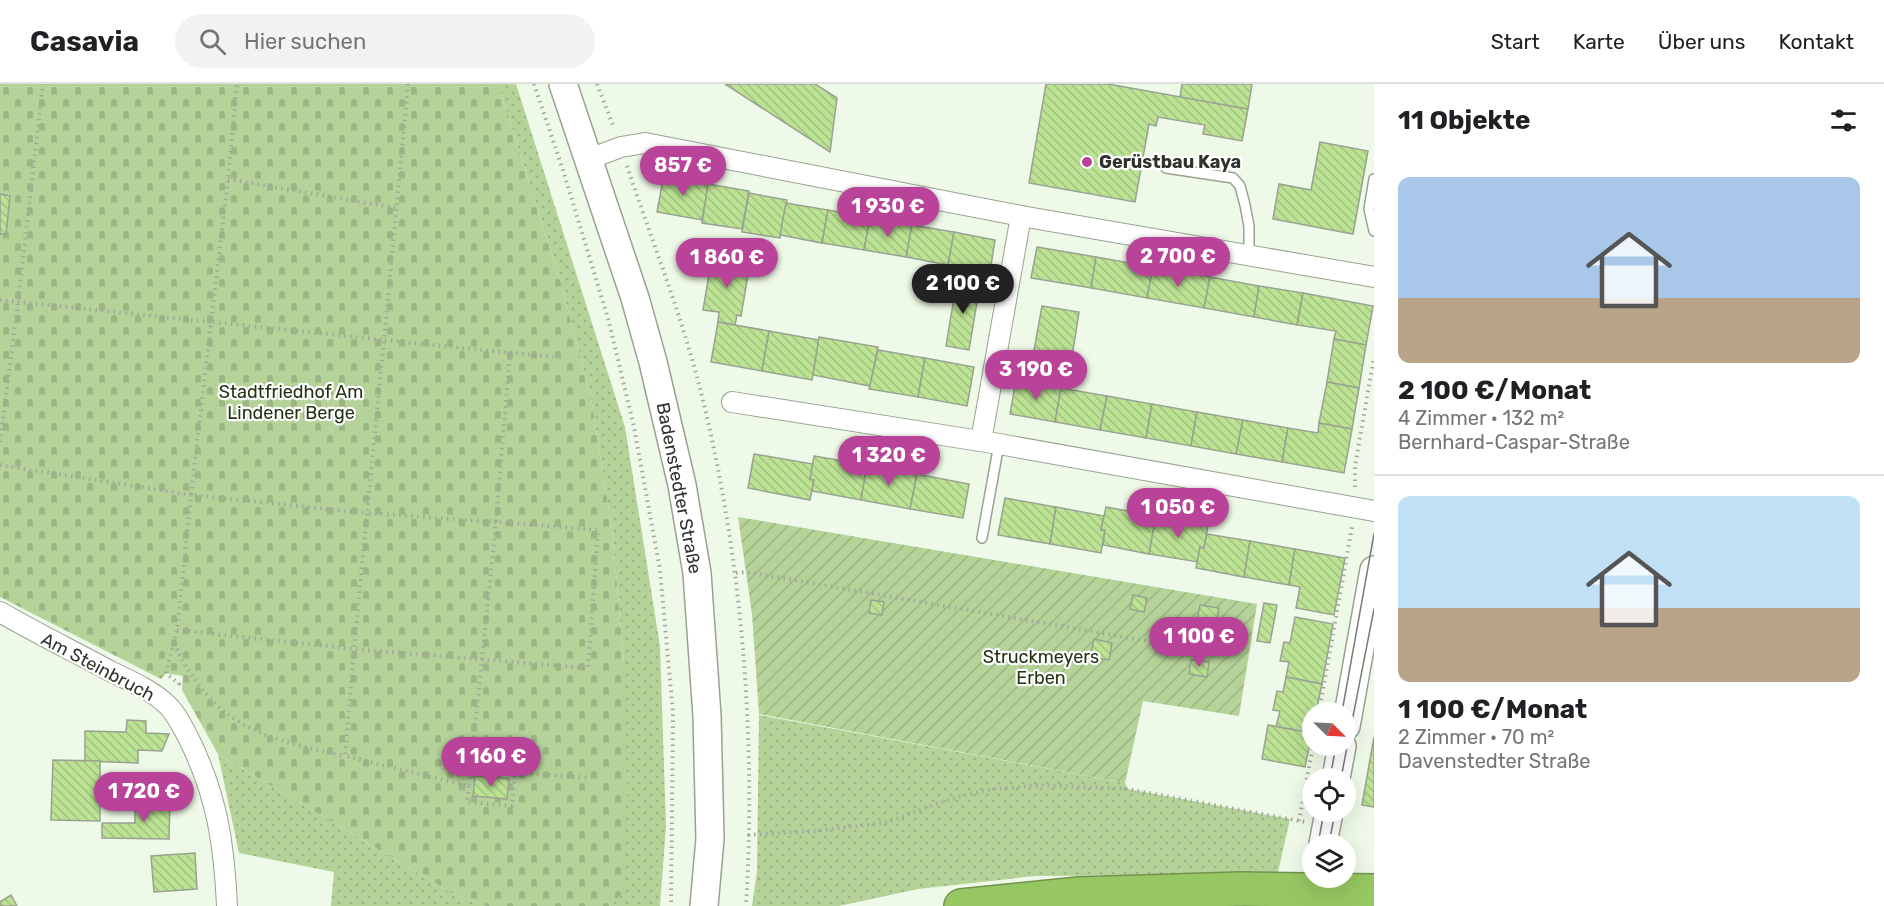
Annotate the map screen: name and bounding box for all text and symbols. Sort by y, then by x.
search box [175,14,595,68]
text: Casavia [30,25,139,58]
icon: search [196,25,229,58]
text: Hier suchen [244,28,366,55]
text: Start [1491,29,1540,54]
text: Karte [1573,29,1625,54]
text: Über uns [1658,29,1746,54]
text: Kontakt [1779,29,1854,54]
icon: filters [1827,104,1860,137]
text: 11 Objekte [1398,105,1530,136]
pin: 857 € [641,146,725,197]
place label: Gerüstbau Kaya [1099,151,1241,173]
text: 857 € [654,153,712,177]
marker: Gerüstbau Kaya [1080,155,1094,169]
pin: 1 930 € [833,187,943,238]
text: 1 930 € [851,194,925,218]
icon: home [1575,216,1683,324]
pin: 2 700 € [1123,237,1233,288]
pin: 1 860 € [672,238,782,289]
text: 2 700 € [1140,244,1216,268]
text: 1 860 € [690,245,764,269]
pin: 2 100 € [908,264,1018,315]
text: 2 100 € [926,271,1000,295]
pin: 3 190 € [981,350,1091,401]
text: 3 190 € [999,357,1073,381]
text: 2 100 €/Monat [1398,375,1591,406]
park label: Stadtfriedhof Am Lindener Berge [219,381,363,424]
street label: Badenstedter Straße [652,400,706,576]
text: 4 Zimmer · 132 m² [1398,406,1564,430]
text: Bernhard-Caspar-Straße [1398,430,1630,454]
pin: 1 320 € [834,436,944,487]
text: 1 320 € [852,443,926,467]
pin: 1 050 € [1123,488,1233,539]
text: 1 050 € [1141,495,1215,519]
icon: home [1575,535,1683,643]
pin: 1 100 € [1144,617,1254,668]
text: 1 100 € [1163,624,1235,648]
street label: Am Steinbruch [37,628,159,706]
park label: Struckmeyers Erben [983,646,1099,689]
text: 1 100 €/Monat [1398,694,1587,725]
north arrow [1302,702,1356,756]
map controls [1302,702,1356,888]
text: 2 Zimmer · 70 m² [1398,725,1554,749]
pin: 1 160 € [436,737,546,788]
text: 1 160 € [456,744,526,768]
text: Davenstedter Straße [1398,749,1591,773]
button: locate [1302,768,1356,822]
pin: 1 720 € [89,772,199,823]
text: 1 720 € [108,779,180,803]
button: layers [1302,834,1356,888]

